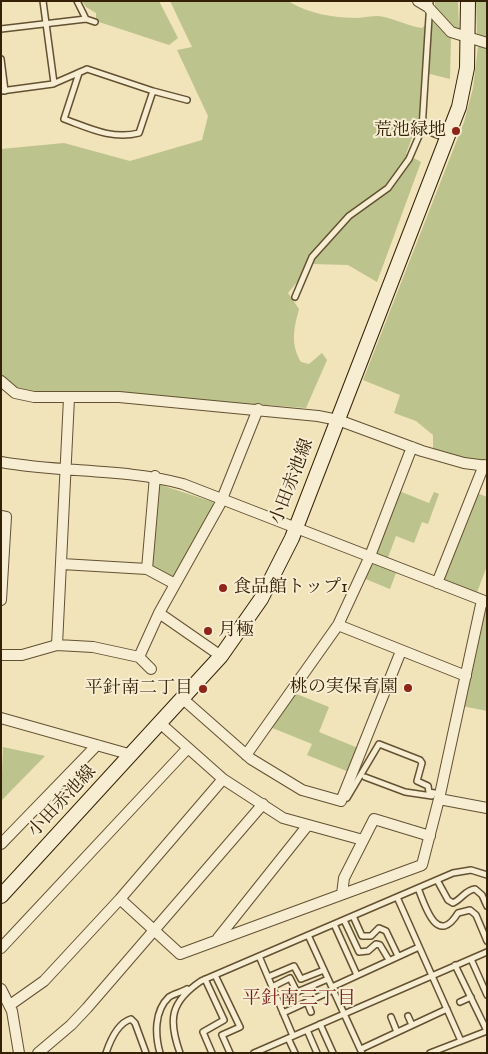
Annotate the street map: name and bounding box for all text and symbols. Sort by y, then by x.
place label: 荒池緑地 [374,120,446,142]
marker: 荒池緑地 [450,125,462,137]
street label: 小田赤池線 [267,436,319,528]
place label: 食品館トップ1 [233,577,348,599]
marker: 食品館トップ1 [217,582,229,594]
place label: 月極 [218,620,254,642]
marker: 月極 [202,625,214,637]
place label: 桃の実保育園 [290,677,398,699]
place label: 平針南二丁目 [85,678,193,700]
marker: 桃の実保育園 [402,682,414,694]
marker: 平針南二丁目 [197,683,209,695]
street label: 小田赤池線 [24,762,102,842]
district label: 平針南三丁目 [242,989,356,1011]

